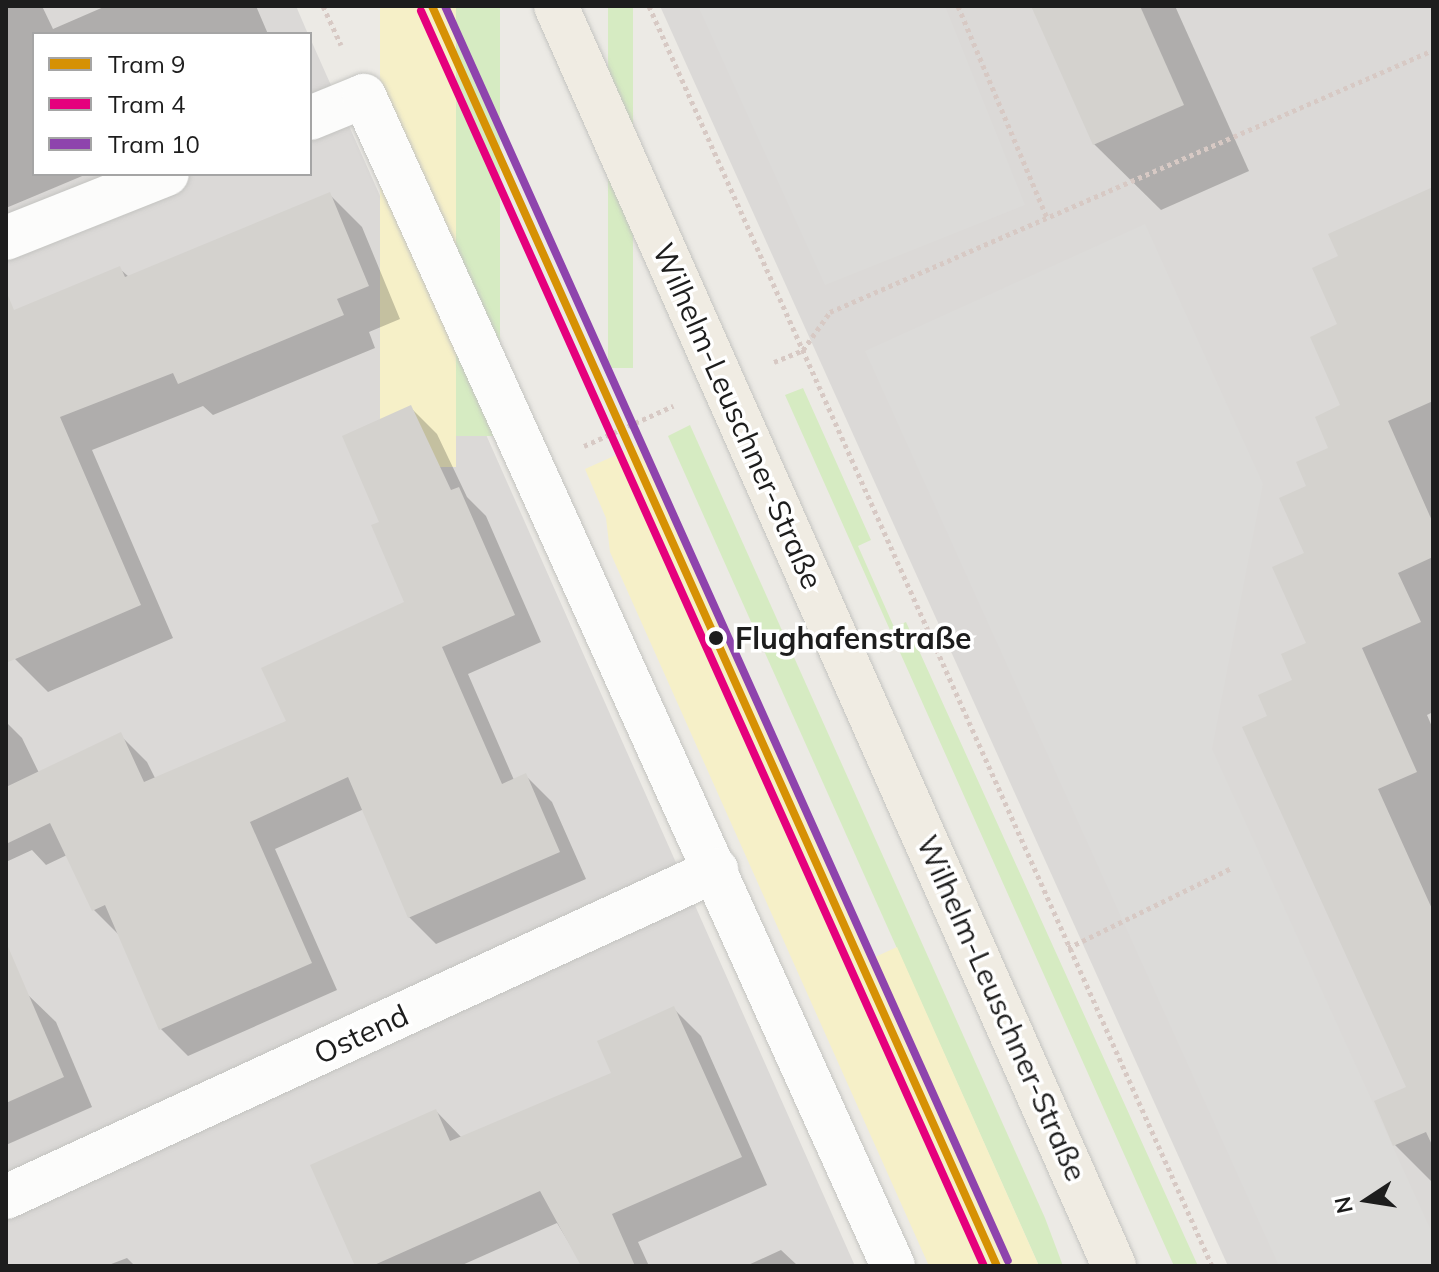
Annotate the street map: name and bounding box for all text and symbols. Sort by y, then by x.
legend [32,32,312,176]
text: Tram 9 [108,49,185,79]
text: Tram 4 [108,89,185,119]
text: Tram 10 [108,129,200,159]
street label: Wilhelm-Leuschner-Straße [645,238,831,594]
place label: Flughafenstraße [735,620,972,656]
marker: Flughafenstraße [704,626,728,650]
street label: Wilhelm-Leuschner-Straße [909,830,1095,1186]
street label: Ostend [308,997,414,1071]
north arrow [1327,1160,1407,1240]
text: N [1328,1194,1359,1216]

